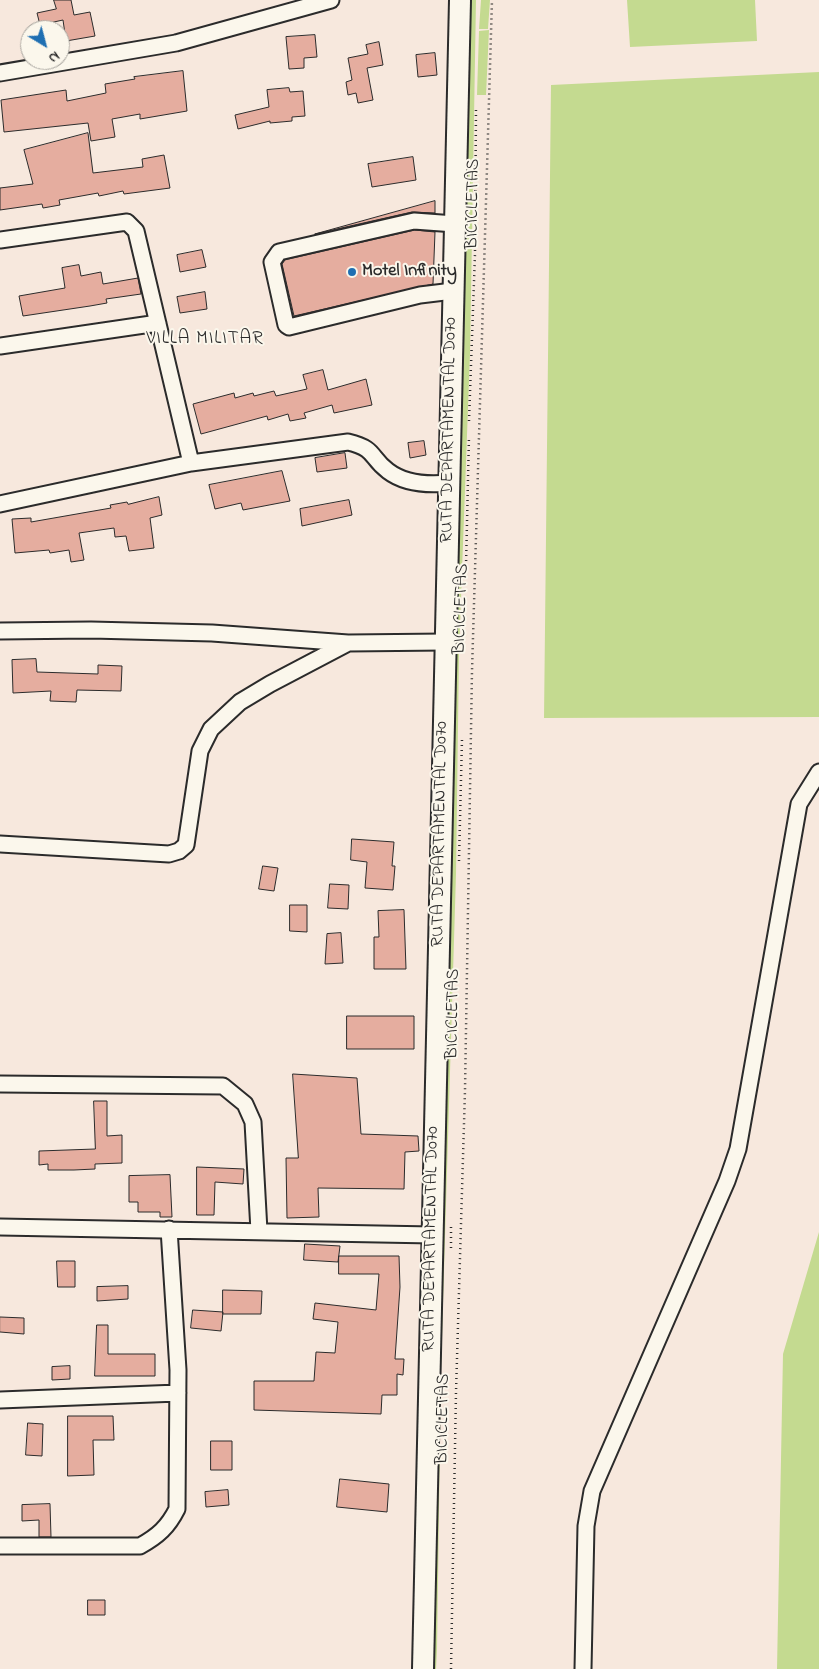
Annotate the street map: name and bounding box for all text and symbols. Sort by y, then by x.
north arrow [20,20,70,70]
text: N [44,45,64,68]
street label: BICICLETAS [462,158,486,250]
place label: Motel Infinity [362,261,457,283]
marker: Motel Infinity [346,266,358,278]
street label: RUTA DEPARTAMENTAL D070 [437,317,463,543]
district label: VILLA MILITAR [145,329,265,351]
street label: BICICLETAS [450,563,474,655]
street label: RUTA DEPARTAMENTAL D070 [428,721,454,947]
street label: BICICLETAS [442,968,466,1060]
street label: RUTA DEPARTAMENTAL D070 [419,1126,445,1352]
street label: BICICLETAS [432,1373,456,1465]

